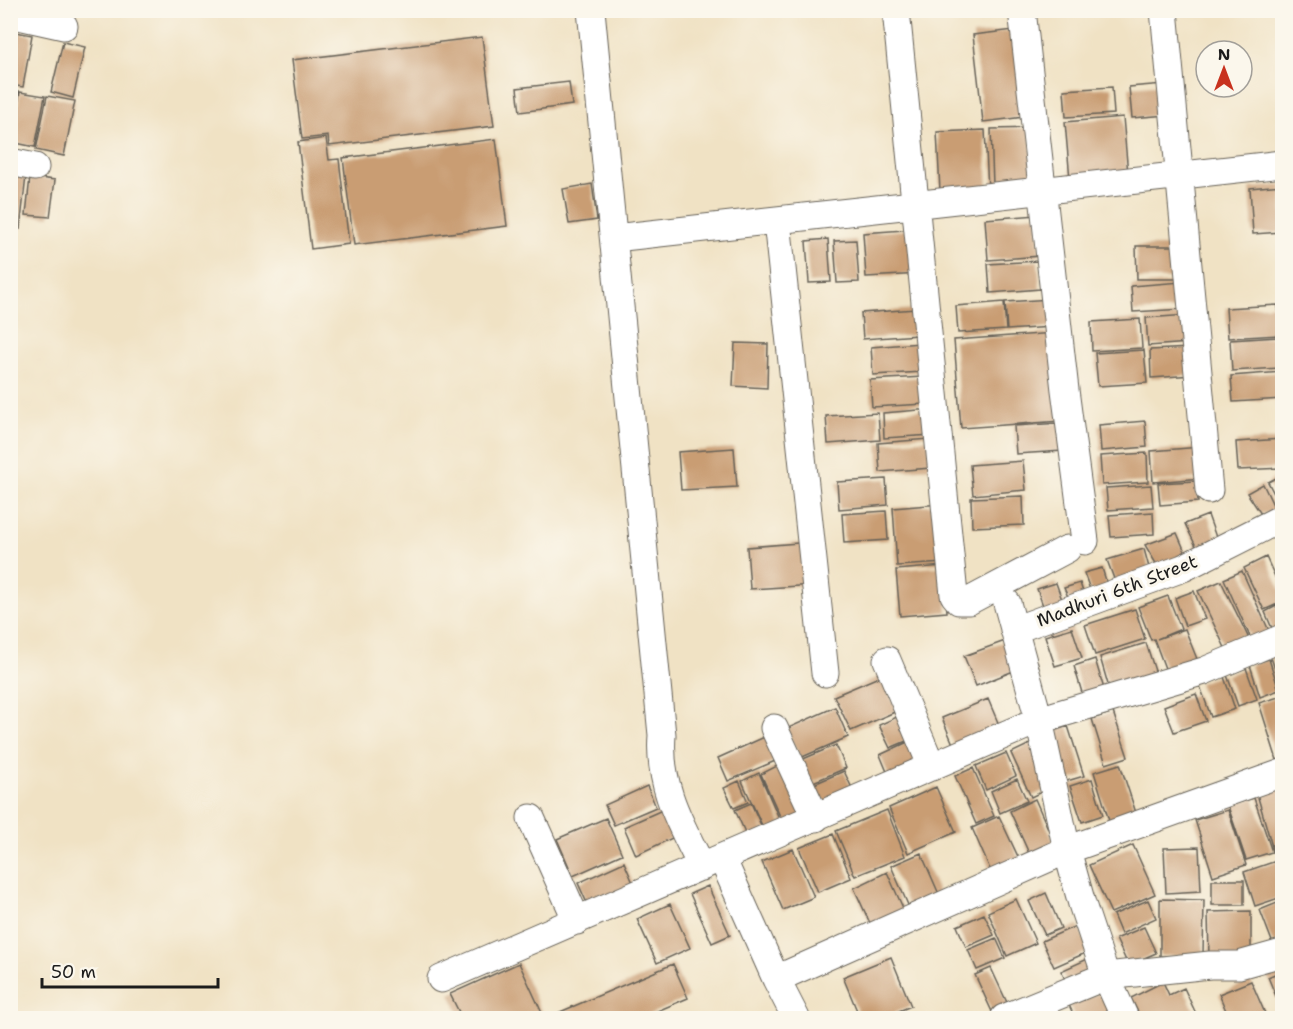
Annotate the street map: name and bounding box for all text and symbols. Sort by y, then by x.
north arrow [1194,39,1254,99]
text: N [1218,44,1230,65]
street label: Madhuri 6th Street [1033,549,1201,633]
scale bar [42,951,218,989]
text: 50 m [51,960,96,984]

